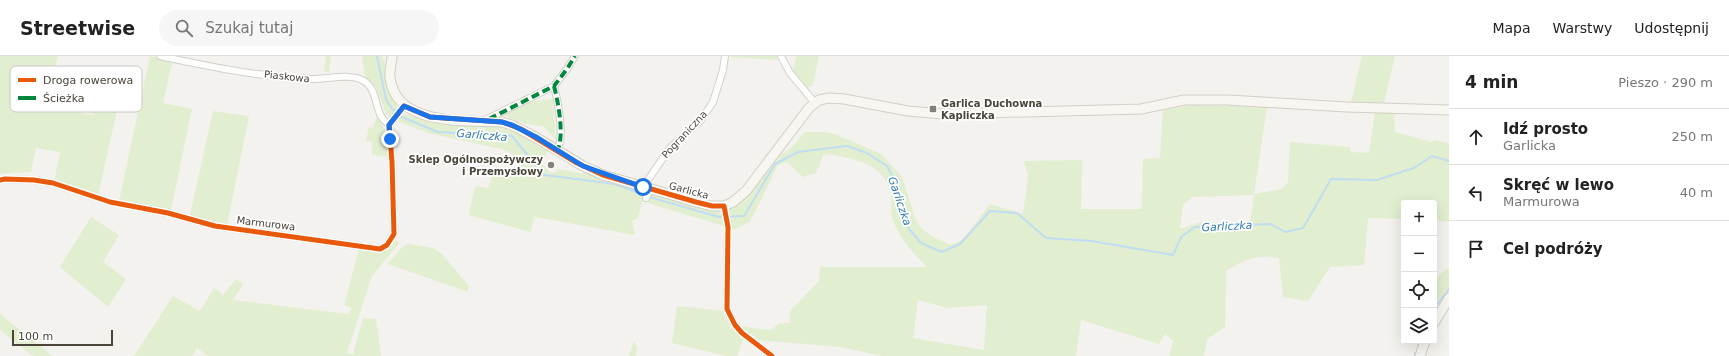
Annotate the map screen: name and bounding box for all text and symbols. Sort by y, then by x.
search box [159,10,439,46]
text: Streetwise [20,17,135,39]
icon: search [173,17,195,39]
text: Szukaj tutaj [205,19,293,37]
text: Mapa [1492,20,1531,36]
text: Warstwy [1553,20,1612,36]
text: Udostępnij [1634,20,1709,36]
legend [10,66,142,112]
street label: Piaskowa [264,69,310,84]
text: 4 min [1465,72,1518,92]
text: Droga rowerowa [43,74,133,87]
text: Pieszo · 290 m [1618,75,1713,90]
text: Ścieżka [43,92,85,105]
place label: Garlica Duchowna Kapliczka [941,98,1042,121]
marker: Garlica Duchowna Kapliczka [928,104,938,114]
street label: Pograniczna [660,108,709,160]
text: Idź prosto [1503,120,1588,138]
icon: ahead [1465,126,1487,148]
water label: Garliczka [456,127,508,144]
text: 250 m [1671,129,1713,144]
route end [381,130,399,148]
text: Garlicka [1503,138,1556,153]
place label: Sklep Ogólnospożywczy i Przemysłowy [409,154,543,177]
marker: Sklep Ogólnospożywczy i Przemysłowy [546,160,556,170]
water label: Garliczka [885,175,914,228]
text: Skręć w lewo [1503,176,1614,194]
route start [634,178,652,196]
street label: Garlicka [668,180,710,201]
icon: left [1465,182,1487,204]
text: 40 m [1680,185,1713,200]
text: Marmurowa [1503,194,1580,209]
map controls [1401,200,1437,344]
button: + [1401,200,1437,236]
street label: Marmurowa [236,214,296,233]
water label: Garliczka [1201,219,1253,234]
button: − [1401,236,1437,272]
icon: arrive [1465,238,1487,260]
text: Cel podróży [1503,240,1603,258]
button: locate [1401,272,1437,308]
button: layers [1401,308,1437,344]
scale bar [12,328,113,347]
text: 100 m [18,330,53,343]

